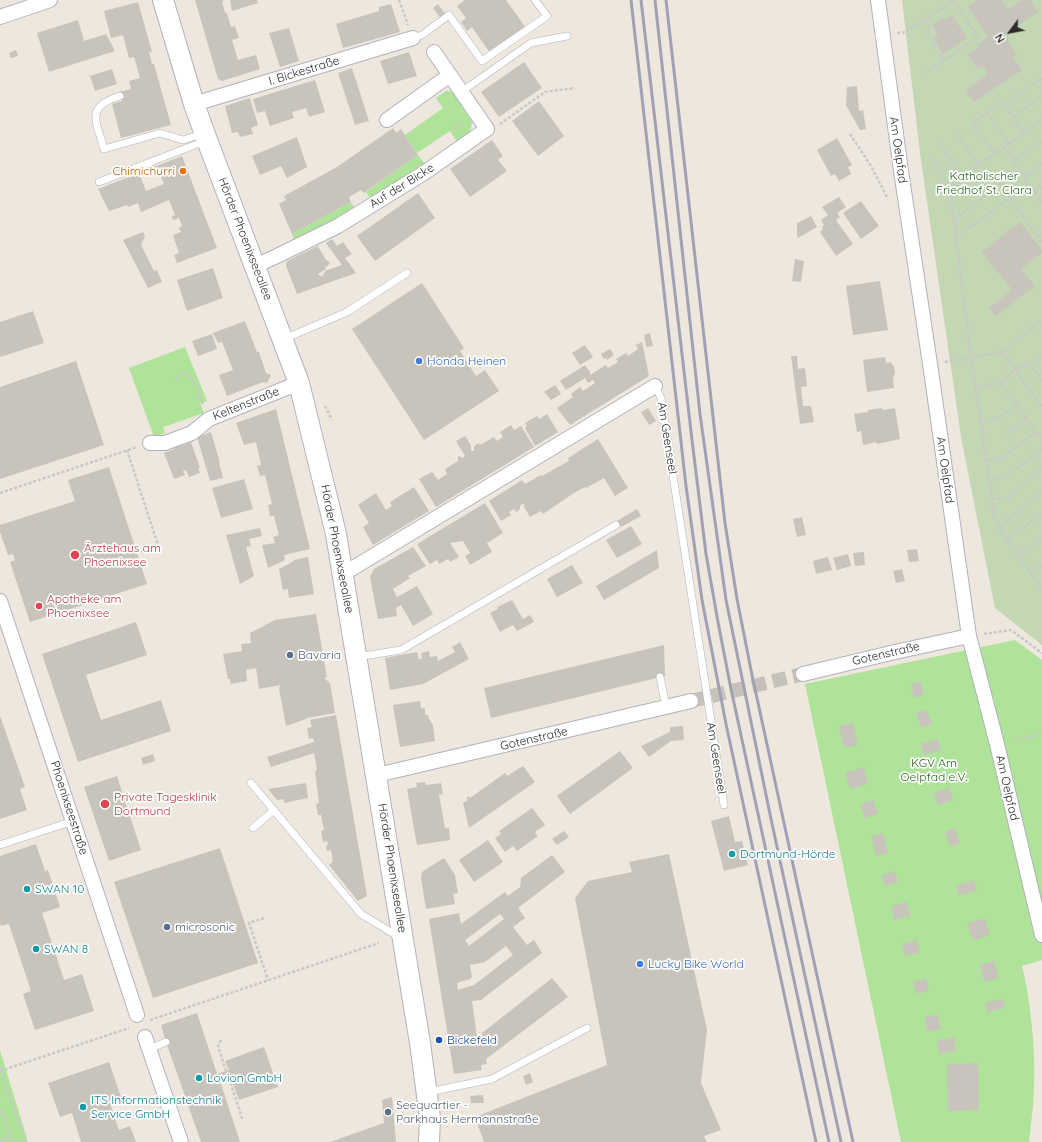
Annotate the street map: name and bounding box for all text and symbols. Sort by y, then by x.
north arrow [990,12,1030,52]
text: N [992,31,1008,46]
street label: I. Bickestraße [267,53,341,89]
street label: Am Oelpfad [886,116,910,184]
street label: Auf der Bicke [367,160,437,212]
place label: Chimichurri [113,164,175,178]
marker: Chimichurri [178,166,188,176]
park label: Katholischer Friedhof St. Clara [936,169,1032,197]
street label: Hörder Phoenixseeallee [215,175,275,303]
place label: Honda Heinen [427,354,506,368]
marker: Honda Heinen [414,356,424,366]
street label: Keltenstraße [211,384,281,424]
street label: Am Geenseel [654,401,680,475]
street label: Am Oelpfad [933,436,957,504]
street label: Hörder Phoenixseeallee [317,483,357,615]
place label: Ärztehaus am Phoenixsee [84,541,161,569]
marker: Ärztehaus am Phoenixsee [69,549,81,561]
place label: Apotheke am Phoenixsee [47,592,121,620]
marker: Apotheke am Phoenixsee [34,601,44,611]
street label: Gotenstraße [851,639,921,669]
place label: Bavaria [298,648,341,662]
marker: Bavaria [285,650,295,660]
street label: Am Geenseel [703,721,729,795]
street label: Gotenstraße [499,724,569,754]
street label: Am Oelpfad [992,754,1022,822]
park label: KGV Am Oelpfad e.V. [900,756,968,784]
street label: Phoenixseestraße [47,759,91,857]
place label: Private Tagesklinik Dortmund [114,790,217,818]
marker: Private Tagesklinik Dortmund [99,798,111,810]
street label: Hörder Phoenixseeallee [375,802,409,934]
place label: Dortmund-Hörde [740,847,836,861]
marker: Dortmund-Hörde [727,849,737,859]
place label: SWAN 10 [35,882,84,896]
marker: SWAN 10 [22,884,32,894]
place label: microsonic [175,920,235,934]
marker: microsonic [162,922,172,932]
place label: SWAN 8 [44,942,88,956]
marker: SWAN 8 [31,944,41,954]
place label: Lucky Bike World [648,957,744,971]
marker: Lucky Bike World [635,959,645,969]
place label: Bickefeld [447,1033,497,1047]
marker: Bickefeld [434,1035,444,1045]
place label: Lovion GmbH [207,1071,282,1085]
marker: Lovion GmbH [194,1073,204,1083]
place label: ITS Informationstechnik Service GmbH [91,1093,221,1121]
place label: Seequartier - Parkhaus Hermannstraße [396,1098,539,1126]
marker: ITS Informationstechnik Service GmbH [78,1102,88,1112]
marker: Seequartier - Parkhaus Hermannstraße [383,1107,393,1117]

